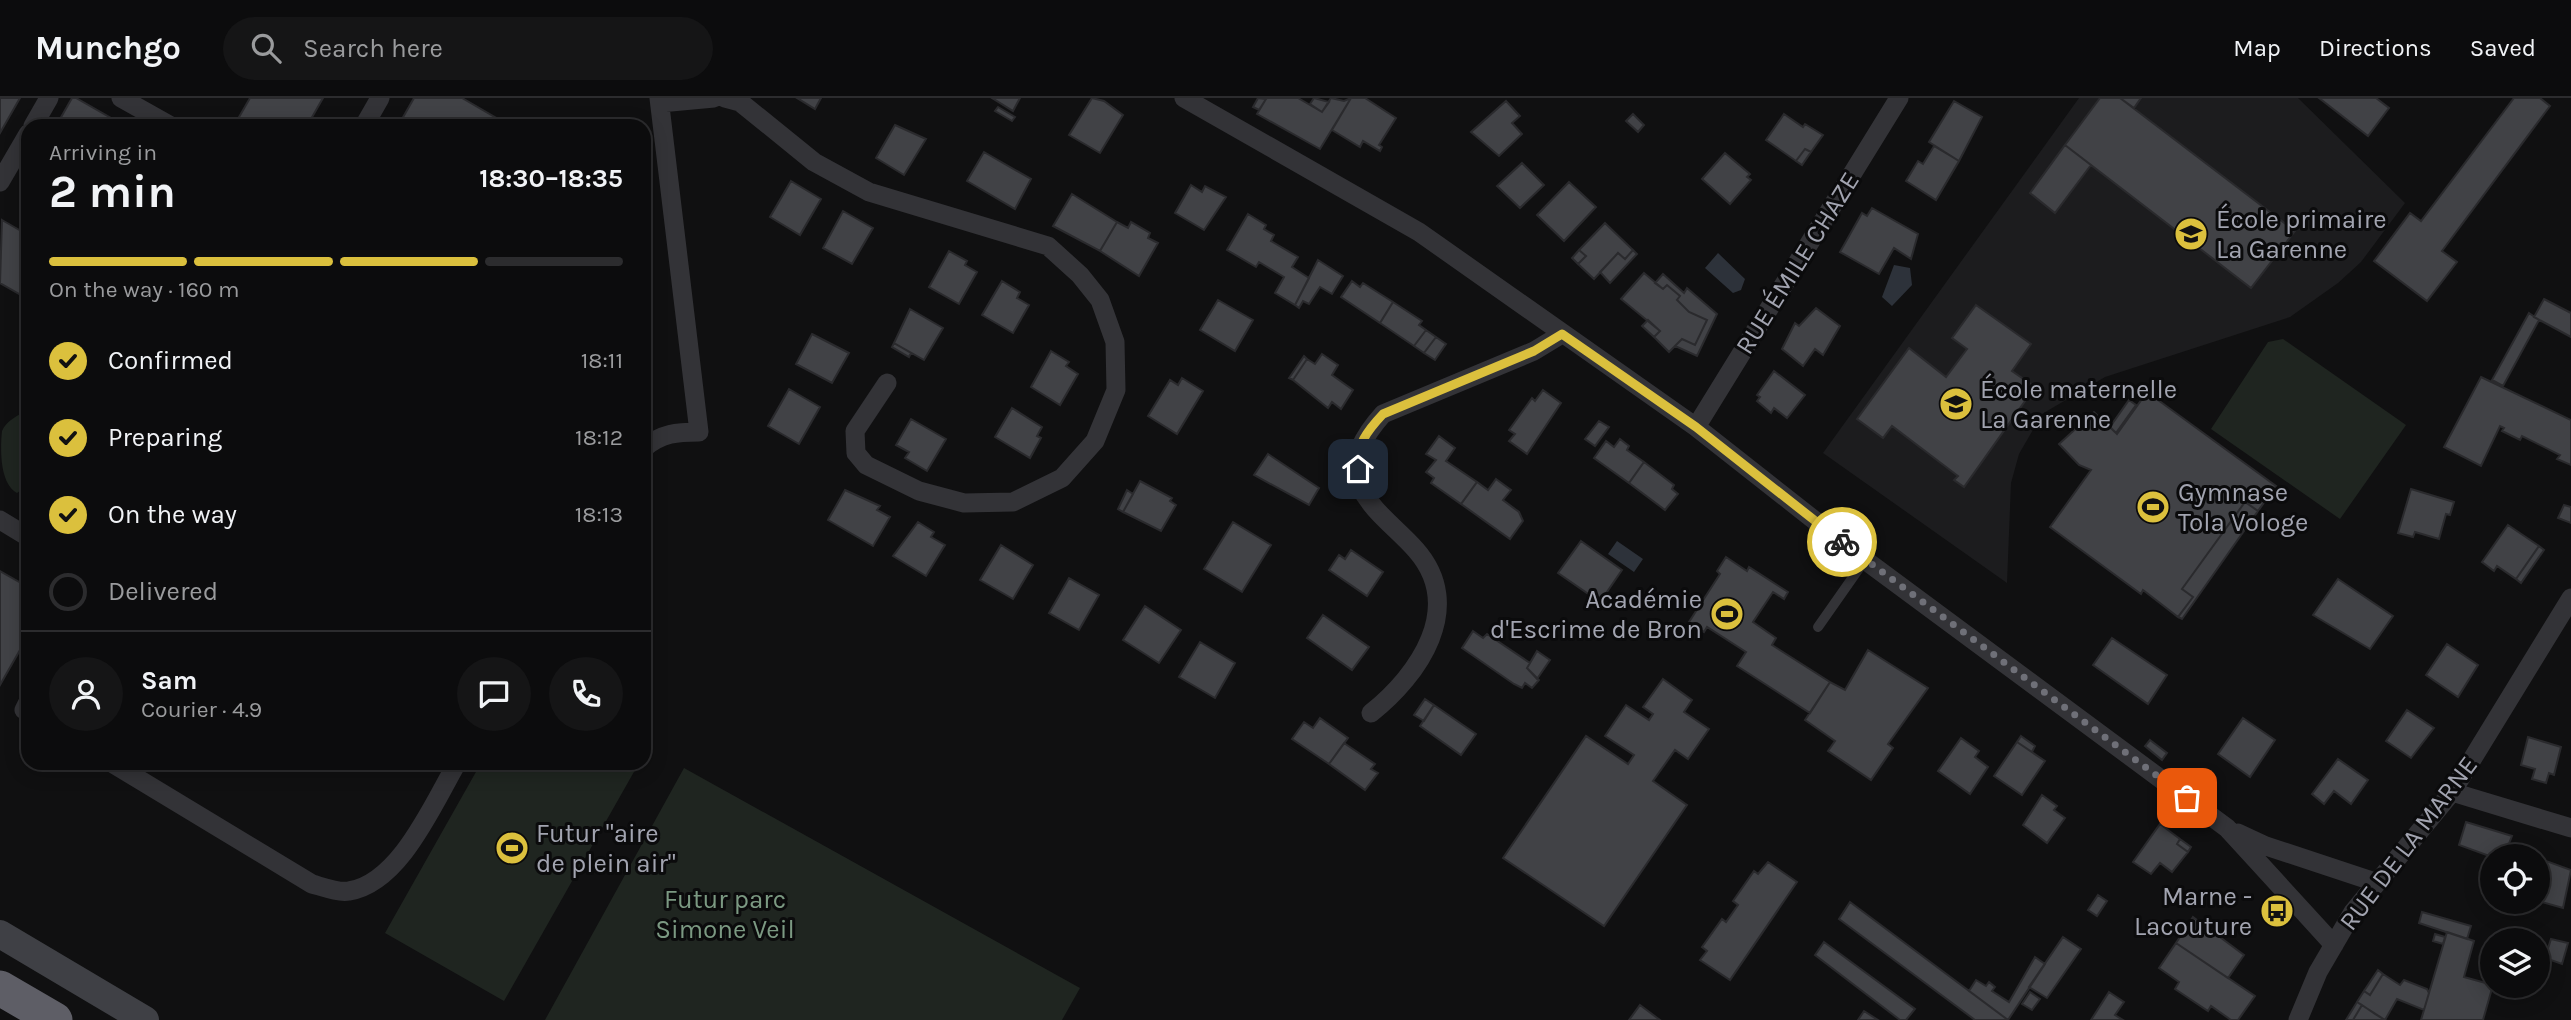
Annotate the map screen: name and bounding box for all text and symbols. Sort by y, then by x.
search box [223,17,713,80]
text: Munchgo [35,29,181,67]
icon: search [247,29,285,67]
text: Search here [303,33,443,64]
text: Map [2233,34,2281,62]
text: Directions [2319,34,2432,62]
text: Saved [2470,34,2536,62]
text: Arriving in [49,139,157,166]
text: 18:30–18:35 [479,163,623,194]
text: 2 min [49,165,176,219]
street label: RUE ÉMILE CHAZE [1728,166,1866,360]
place label: École primaire La Garenne [2216,203,2387,265]
school or university icon: École primaire La Garenne [2172,215,2210,253]
text: On the way · 160 m [49,276,239,303]
icon: check [49,342,87,380]
text: Confirmed [108,345,233,376]
text: 18:11 [581,347,623,374]
place label: École maternelle La Garenne [1980,373,2177,435]
school or university icon: École maternelle La Garenne [1937,385,1975,423]
icon: check [49,419,87,457]
text: Preparing [108,422,222,453]
text: 18:12 [575,424,623,451]
pin [1328,439,1388,499]
icon: home [1339,450,1377,488]
place label: Gymnase Tola Vologe [2178,477,2308,538]
sports icon: Gymnase Tola Vologe [2134,488,2172,526]
icon: check [49,496,87,534]
text: On the way [108,499,237,530]
text: 18:13 [575,501,623,528]
courier [1807,507,1877,577]
icon: bike [1823,523,1861,561]
text: Delivered [108,576,218,607]
place label: Académie d'Escrime de Bron [1490,584,1702,645]
sports icon: Académie d'Escrime de Bron [1708,595,1746,633]
button: person [49,657,123,731]
button: chat [457,657,531,731]
button: phone [549,657,623,731]
text: Sam [141,665,197,696]
text: Courier · 4.9 [141,696,262,723]
street label: RUE DE LA MARNE [2333,750,2484,937]
pin [2157,768,2217,828]
icon: bag [2168,779,2206,817]
place label: Futur "aire de plein air" [536,818,676,879]
sports icon: Futur "aire de plein air" [493,829,531,867]
map controls [2480,844,2550,998]
button: locate [2480,844,2550,914]
place label: Marne - Lacouture [2134,881,2252,942]
park label: Futur parc Simone Veil [655,884,795,945]
bus stop icon: Marne - Lacouture [2258,892,2296,930]
button: layers [2480,928,2550,998]

